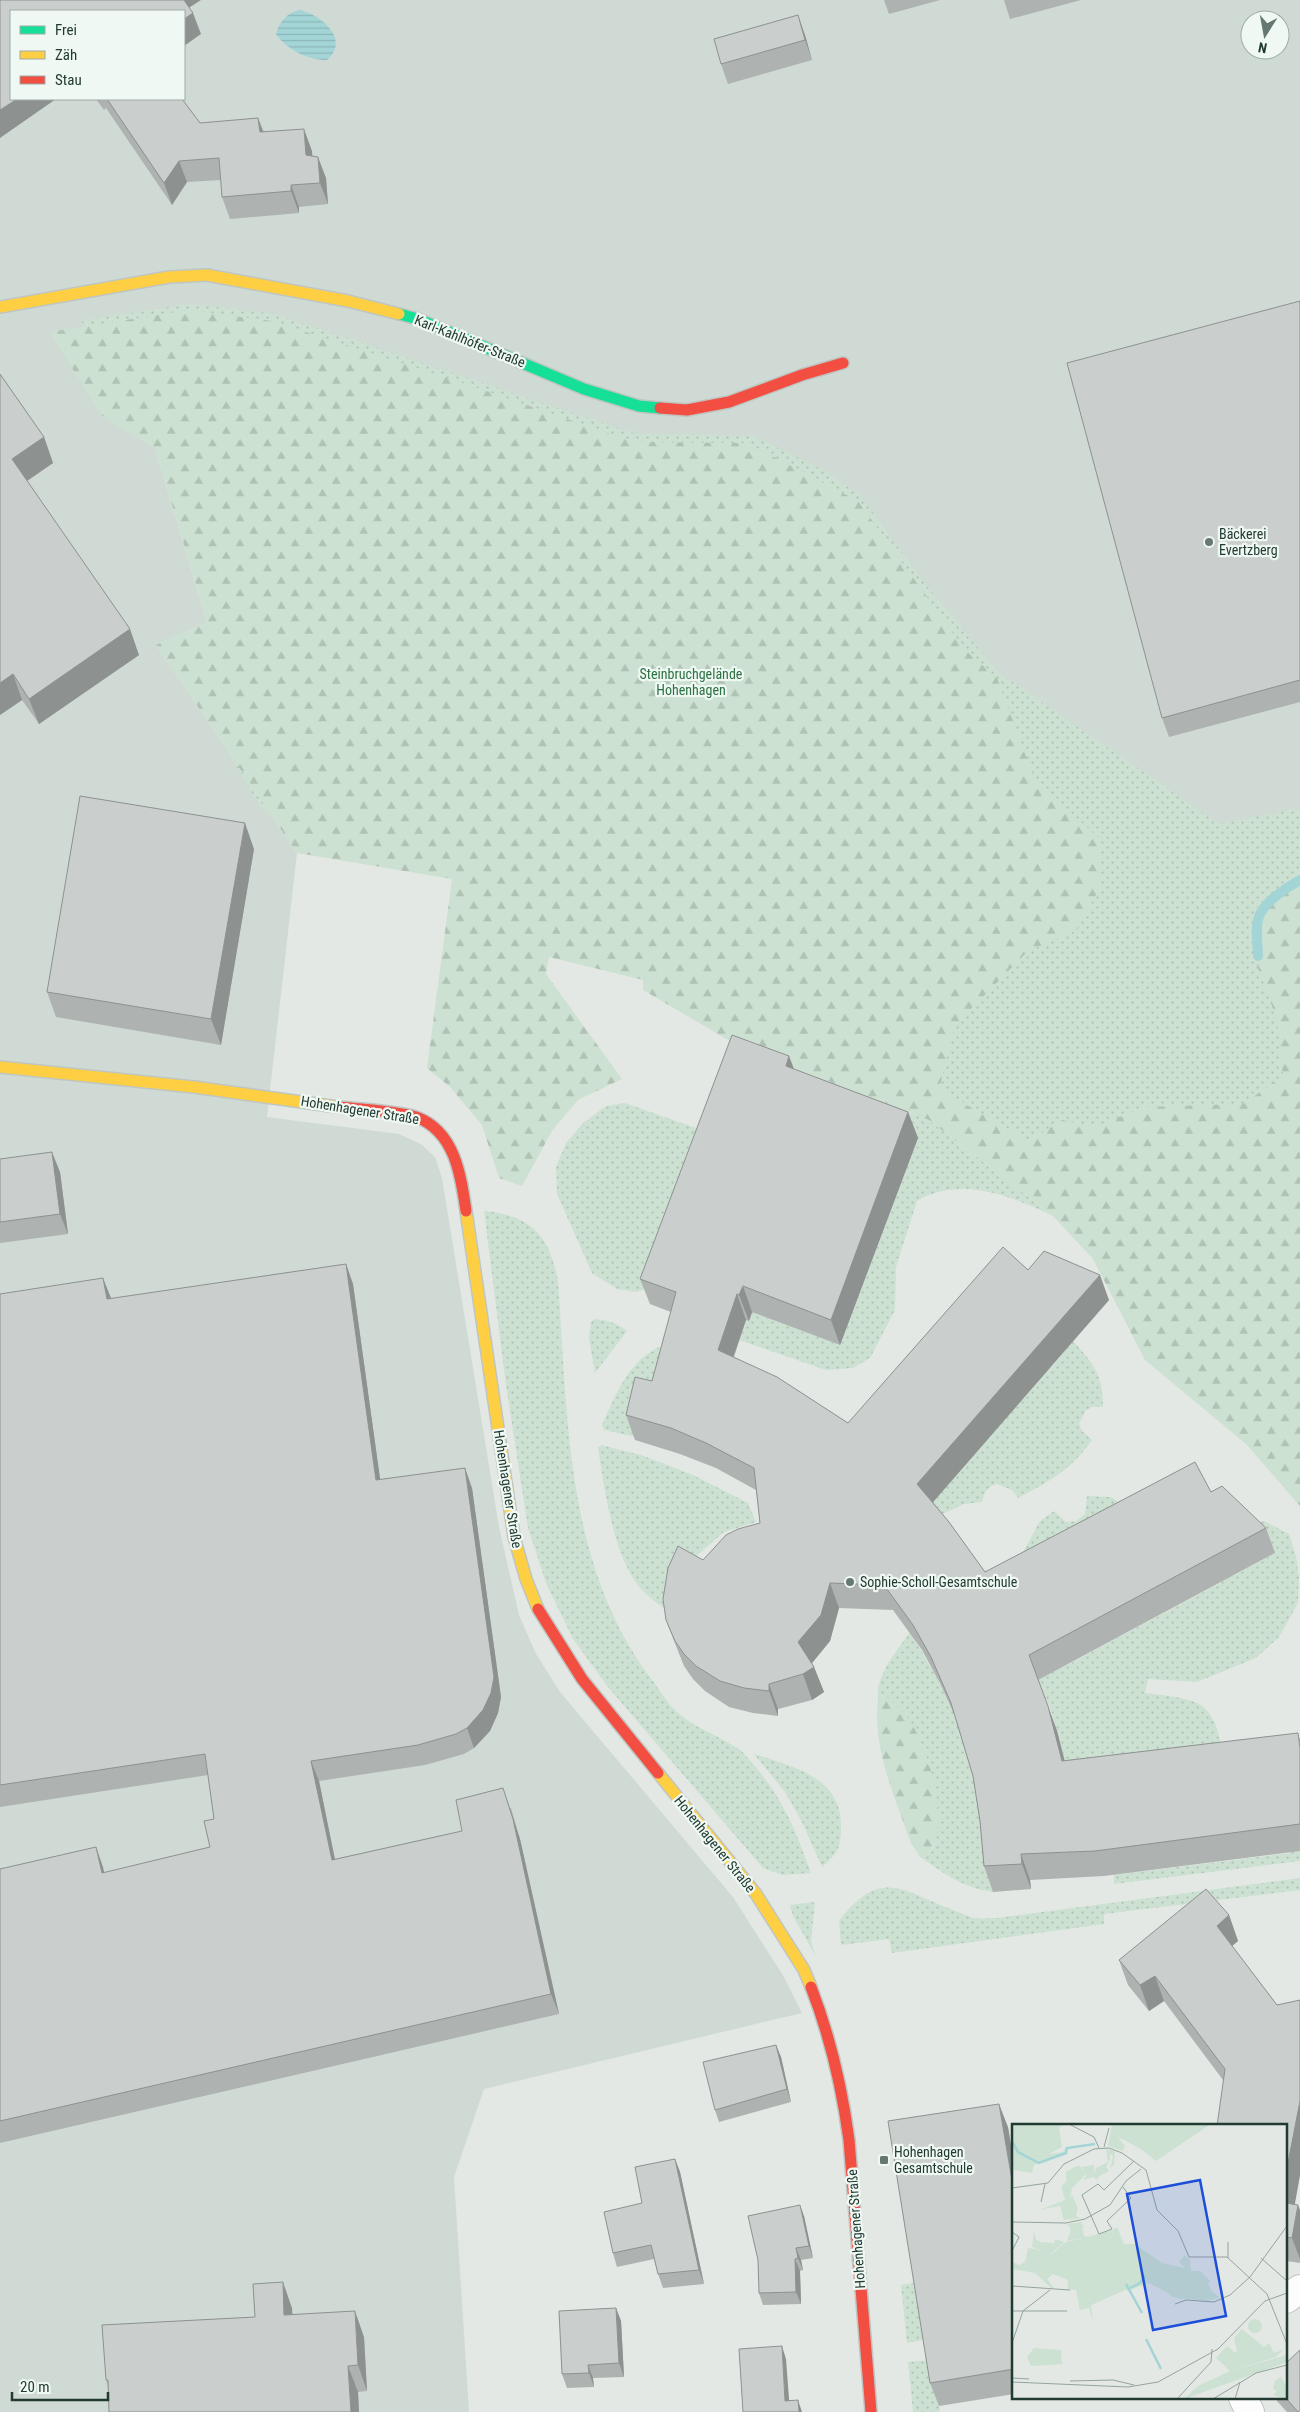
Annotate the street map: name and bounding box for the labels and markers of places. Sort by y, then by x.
place label: Bäckerei Evertzberg [1219,526,1278,558]
marker: Bäckerei Evertzberg [1203,536,1215,548]
place label: Sophie-Scholl-Gesamtschule [860,1574,1018,1590]
marker: Sophie-Scholl-Gesamtschule [844,1576,856,1588]
place label: Hohenhagen Gesamtschule [894,2144,973,2176]
marker: Hohenhagen Gesamtschule [878,2154,890,2166]

